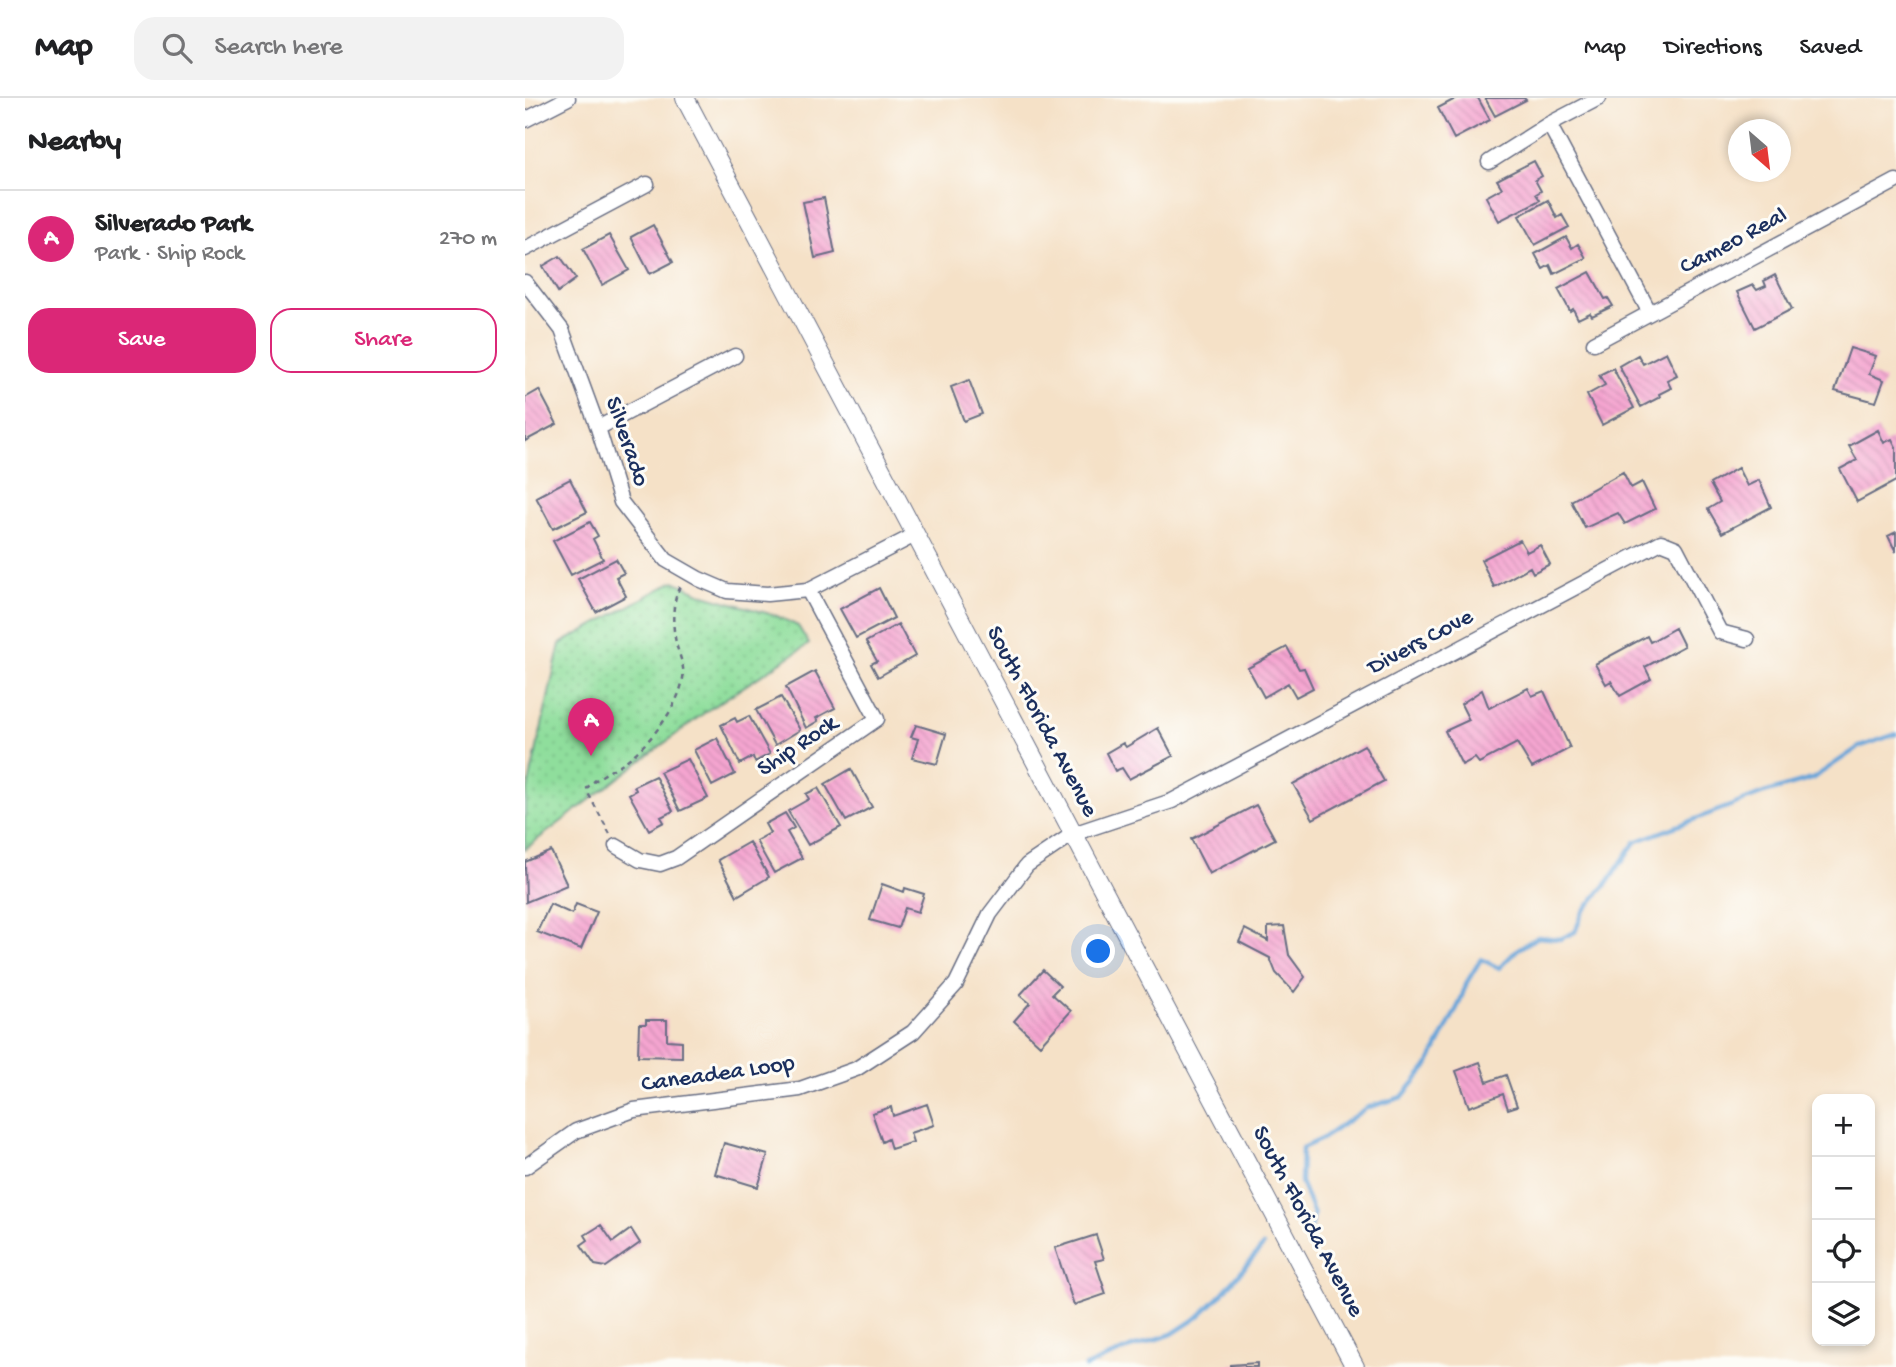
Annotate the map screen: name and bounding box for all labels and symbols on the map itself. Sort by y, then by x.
north arrow [1728,119,1791,182]
street label: Cameo Real [1675,202,1793,282]
street label: Silverado [597,393,655,491]
street label: Divers Cove [1362,603,1479,684]
street label: South Florida Avenue [978,622,1104,823]
pin: A [568,698,614,756]
street label: Ship Rock [752,708,846,784]
your location [1081,934,1115,968]
street label: Caneadea Loop [640,1050,797,1100]
street label: South Florida Avenue [1244,1122,1370,1323]

